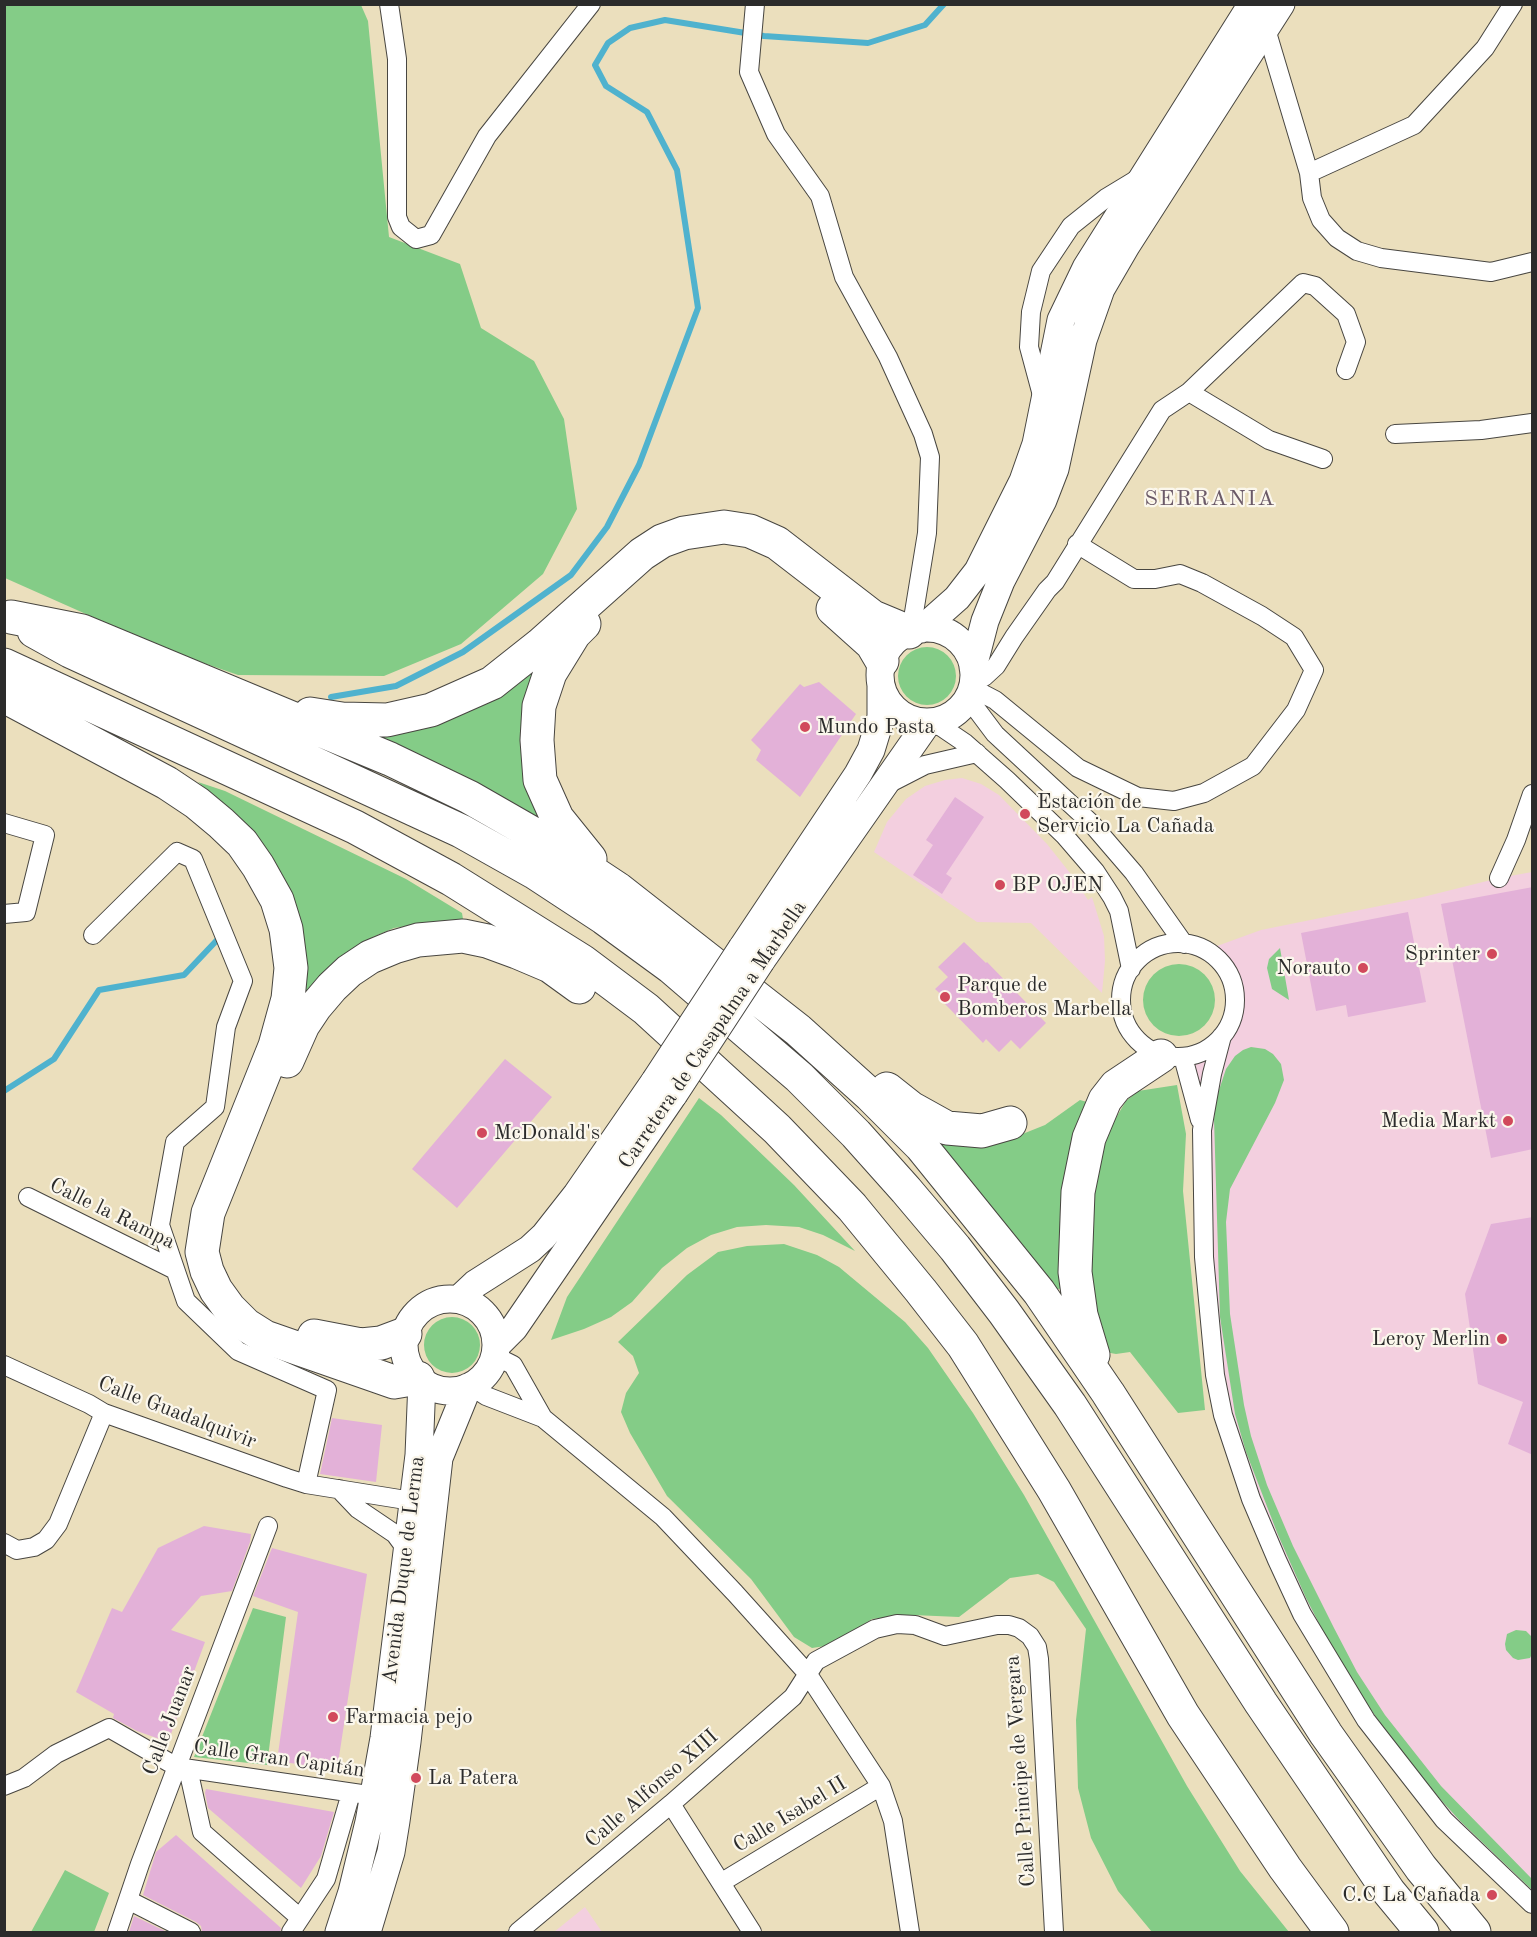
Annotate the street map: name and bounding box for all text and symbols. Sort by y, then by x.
district label: SERRANIA [1144,486,1276,512]
place label: Mundo Pasta [817,714,935,740]
marker: Mundo Pasta [798,720,812,734]
place label: Estación de Servicio La Cañada [1037,789,1214,839]
marker: Estación de Servicio La Cañada [1018,807,1032,821]
place label: BP OJEN [1012,872,1103,898]
marker: BP OJEN [993,878,1007,892]
street label: Carretera de Casapalma a Marbella [614,896,812,1174]
place label: Sprinter [1405,941,1480,967]
marker: Sprinter [1485,947,1499,961]
place label: Norauto [1276,955,1351,981]
marker: Norauto [1356,961,1370,975]
place label: Parque de Bomberos Marbella [957,972,1132,1022]
marker: Parque de Bomberos Marbella [938,990,952,1004]
place label: Media Markt [1381,1108,1496,1134]
marker: Media Markt [1501,1114,1515,1128]
place label: McDonald's [494,1120,600,1146]
marker: McDonald's [475,1126,489,1140]
street label: Calle la Rampa [45,1173,179,1255]
place label: Leroy Merlin [1372,1326,1490,1352]
marker: Leroy Merlin [1495,1332,1509,1346]
street label: Calle Guadalquivir [94,1371,260,1455]
street label: Avenida Duque de Lerma [378,1455,430,1685]
street label: Calle Principe de Vergara [1000,1654,1042,1888]
street label: Calle Juanar [138,1663,202,1779]
place label: Farmacia pejo [345,1704,473,1730]
marker: Farmacia pejo [326,1710,340,1724]
street label: Calle Alfonso XIII [580,1724,724,1854]
street label: Calle Gran Capitán [192,1735,366,1783]
place label: La Patera [428,1765,518,1791]
marker: La Patera [409,1771,423,1785]
street label: Calle Isabel II [729,1771,851,1859]
place label: C.C La Cañada [1342,1882,1480,1908]
marker: C.C La Cañada [1485,1888,1499,1902]

